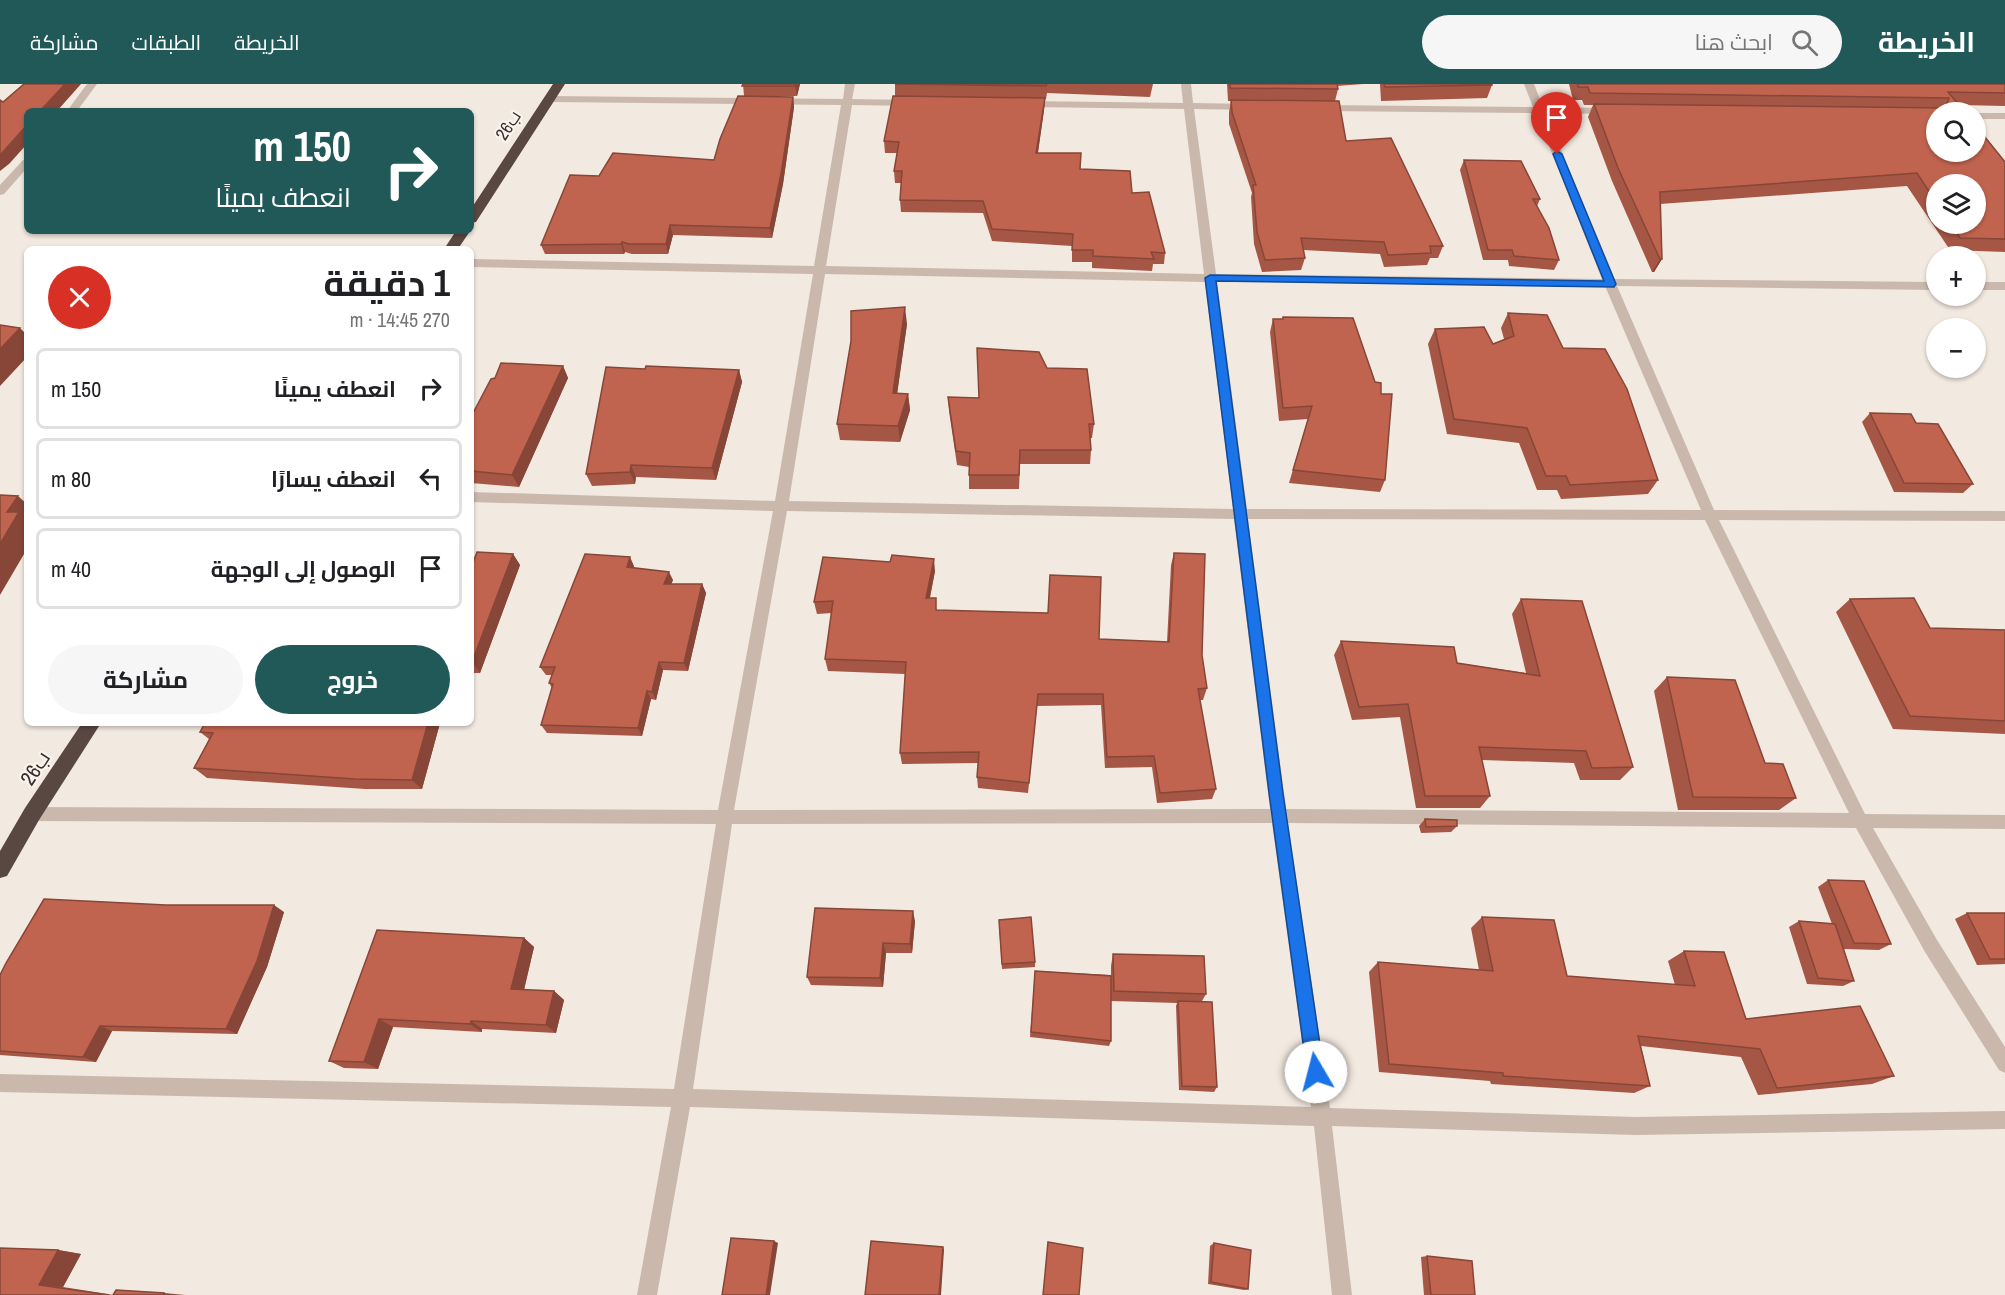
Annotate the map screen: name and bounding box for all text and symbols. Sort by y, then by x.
search box [1422,15,1842,69]
text: الخريطة [1878,23,1975,61]
icon: search [1788,26,1821,59]
text: ابحث هنا [1694,27,1773,57]
text: مشاركة [30,28,99,57]
text: الطبقات [132,28,201,57]
text: الخريطة [234,28,300,57]
pin [1531,92,1582,154]
icon: arrive [1540,101,1573,134]
map controls [1926,102,1986,378]
button: search [1926,102,1986,162]
street label: 26ب [489,105,527,145]
text: 150 m [253,118,351,174]
icon: right [372,132,450,210]
button: layers [1926,174,1986,234]
text: انعطف يمينًا [215,179,351,215]
button: + [1926,246,1986,306]
text: 1 دقيقة [324,259,450,307]
button: close [48,266,111,329]
text: 270 m · 14:45 [350,306,450,333]
button: − [1926,318,1986,378]
icon: right [414,372,447,405]
text: 150 m [51,374,101,404]
text: انعطف يمينًا [274,374,396,404]
icon: left [414,462,447,495]
text: 80 m [51,464,91,494]
text: انعطف يسارًا [271,464,396,494]
icon: arrive [414,552,447,585]
text: 40 m [51,554,91,584]
text: الوصول إلى الوجهة [211,554,396,584]
button: مشاركة [48,645,243,714]
button: خروج [255,645,450,714]
street label: 26ب [13,745,57,791]
position arrow [1284,1040,1348,1104]

